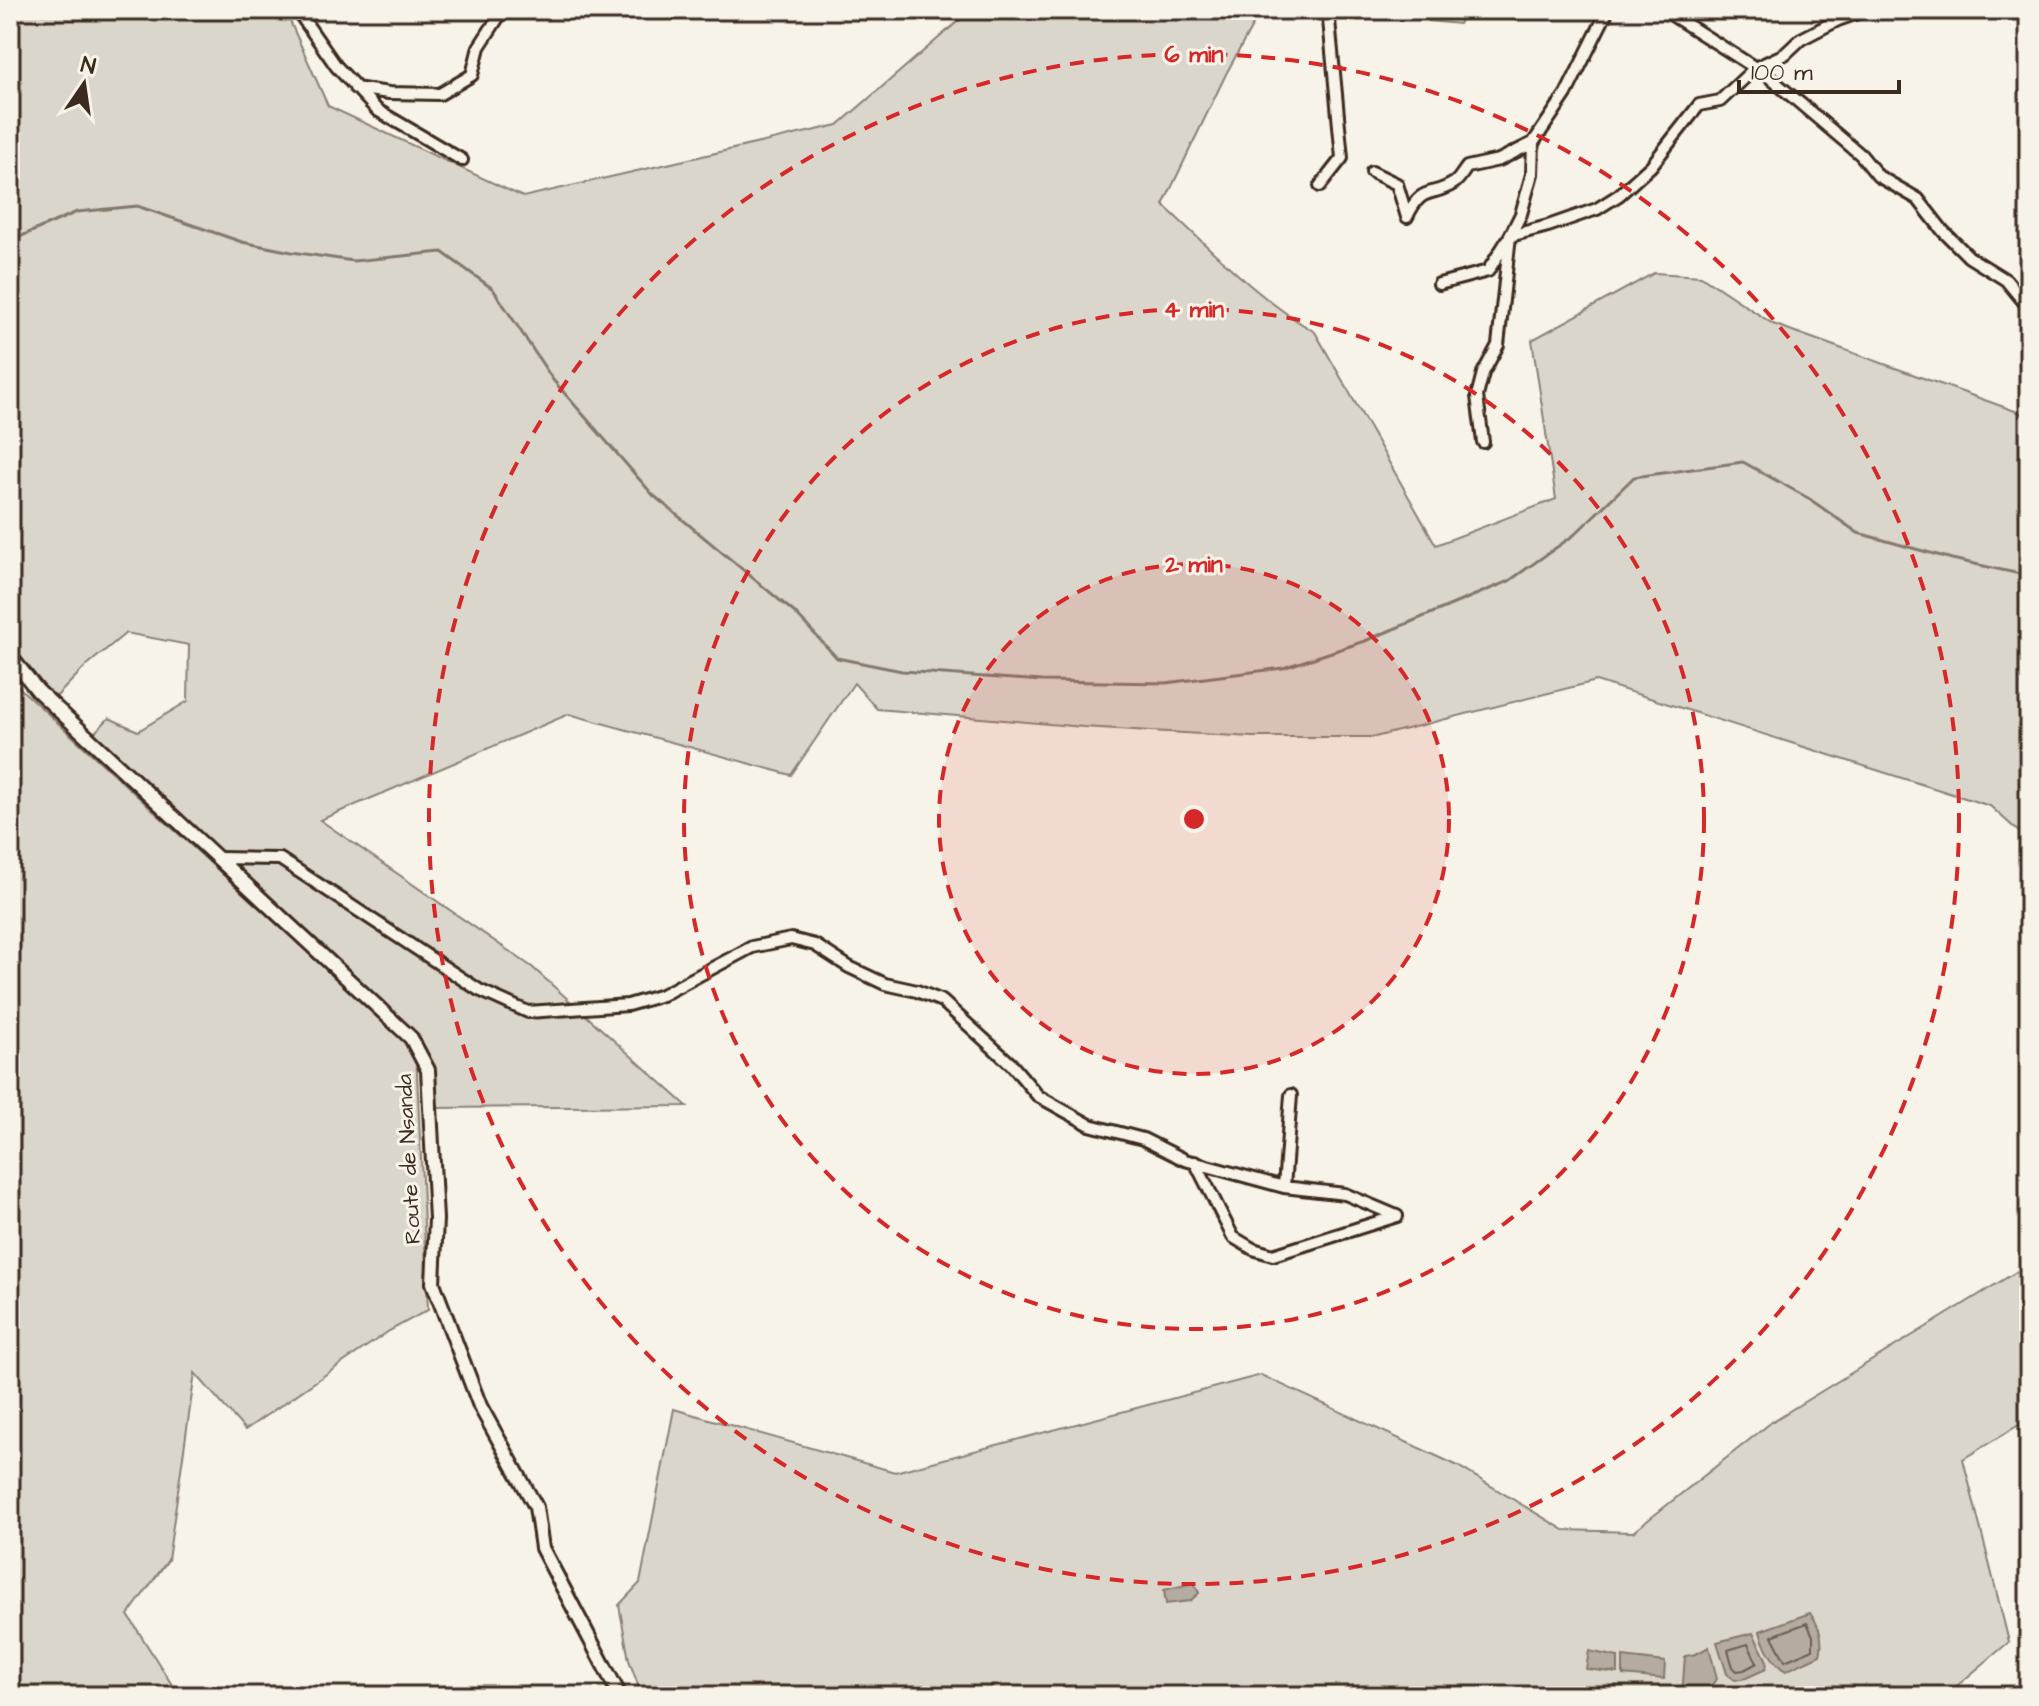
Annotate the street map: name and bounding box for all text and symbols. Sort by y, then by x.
text: 6 min [1165,38,1223,72]
north arrow [44,44,124,124]
scale bar [1739,44,1899,94]
text: N [78,49,99,83]
text: 100 m [1751,56,1813,90]
text: 4 min [1164,293,1224,327]
text: 2 min [1164,548,1223,582]
centre of rings [1180,805,1208,833]
street label: Route de Nsanda [389,1073,429,1245]

